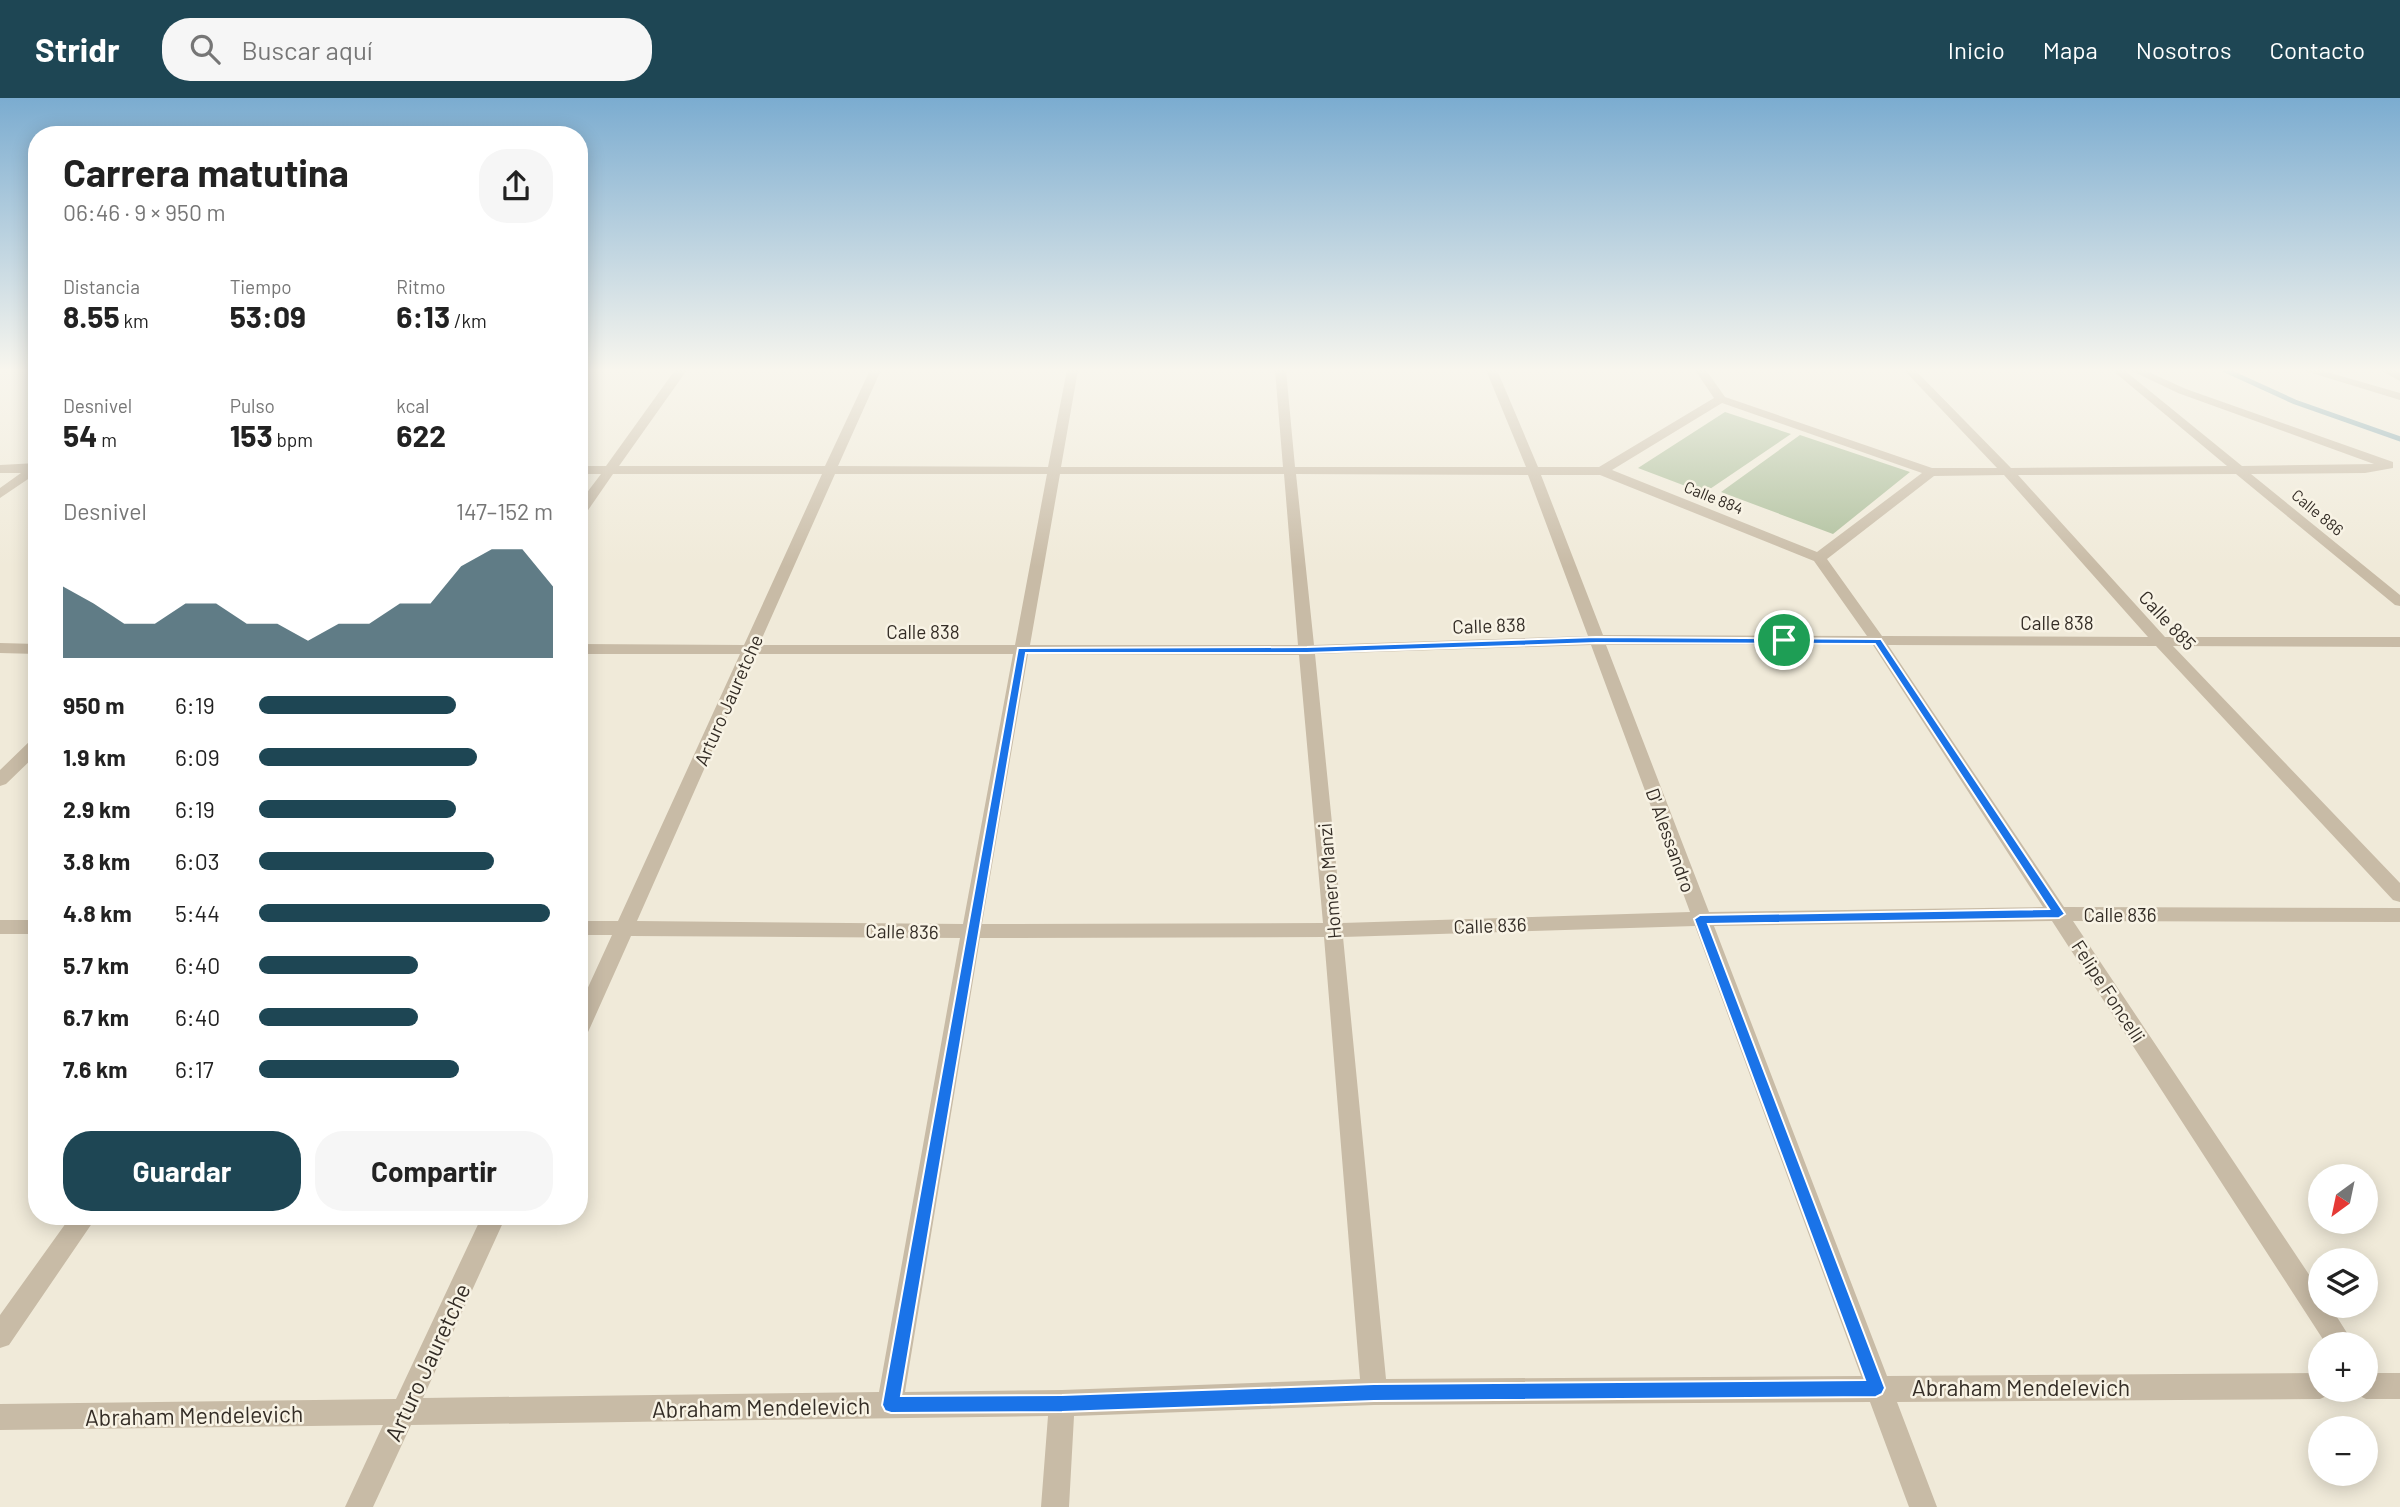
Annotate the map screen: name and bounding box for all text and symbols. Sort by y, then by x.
search box [162,18,652,81]
text: Stridr [35,29,120,69]
icon: search [186,30,224,68]
text: Buscar aquí [242,34,372,65]
text: Inicio [1948,35,2005,64]
text: Mapa [2043,35,2098,64]
text: Nosotros [2136,35,2232,64]
text: Contacto [2270,35,2365,64]
text: Carrera matutina [63,149,349,195]
button: share [479,149,553,223]
text: 06:46 · 9 × 950 m [63,198,226,226]
text: Distancia [63,275,140,298]
text: Tiempo [230,275,292,298]
text: Ritmo [396,275,446,298]
text: 8.55 [63,298,120,334]
text: 53:09 [230,298,306,334]
text: 6:13 [396,298,450,334]
text: km [120,309,149,332]
text: /km [450,309,487,332]
text: Desnivel [63,394,132,417]
text: Pulso [230,394,275,417]
text: kcal [396,394,429,417]
text: 54 [63,417,97,453]
text: 153 [230,417,273,453]
text: 622 [396,417,446,453]
text: m [97,428,117,451]
text: bpm [273,428,313,451]
street label: Calle 884 [1682,477,1746,517]
street label: Calle 886 [2288,485,2348,539]
text: Desnivel [63,497,147,525]
text: 147–152 m [456,497,553,525]
street label: Calle 885 [2135,585,2201,655]
pin [1754,610,1814,670]
street label: Calle 838 [2020,611,2094,634]
street label: Calle 838 [1452,612,1526,638]
street label: Calle 838 [886,620,960,643]
icon: arrive [1765,621,1803,659]
street label: Arturo Jauretche [689,631,767,769]
text: 950 m [63,691,125,719]
text: 6:19 [175,691,215,719]
text: 1.9 km [63,743,126,771]
text: 6:09 [175,743,220,771]
street label: D' Alessandro [1642,785,1700,895]
text: 2.9 km [63,795,130,823]
text: 6:19 [175,795,215,823]
street label: Homero Manzi [1312,822,1346,940]
text: 3.8 km [63,847,130,875]
text: 6:03 [175,847,219,875]
text: 4.8 km [63,899,132,927]
text: 5:44 [175,899,220,927]
street label: Calle 836 [2083,903,2157,926]
street label: Calle 836 [1453,912,1527,938]
street label: Calle 836 [865,919,939,943]
street label: Felipe Foncelli [2067,935,2151,1047]
text: 5.7 km [63,951,129,979]
text: 6:40 [175,951,220,979]
text: 6.7 km [63,1003,129,1031]
text: 6:40 [175,1003,220,1031]
text: 7.6 km [63,1055,128,1083]
text: 6:17 [175,1055,214,1083]
button: Guardar [63,1131,301,1211]
button: Compartir [315,1131,553,1211]
north arrow [2308,1164,2378,1234]
map controls [2308,1164,2378,1486]
button: layers [2308,1248,2378,1318]
street label: Arturo Jauretche [378,1279,476,1445]
button: + [2308,1332,2378,1402]
street label: Abraham Mendelevich [1912,1373,2130,1401]
street label: Abraham Mendelevich [652,1391,870,1423]
street label: Abraham Mendelevich [85,1399,303,1431]
button: − [2308,1416,2378,1486]

